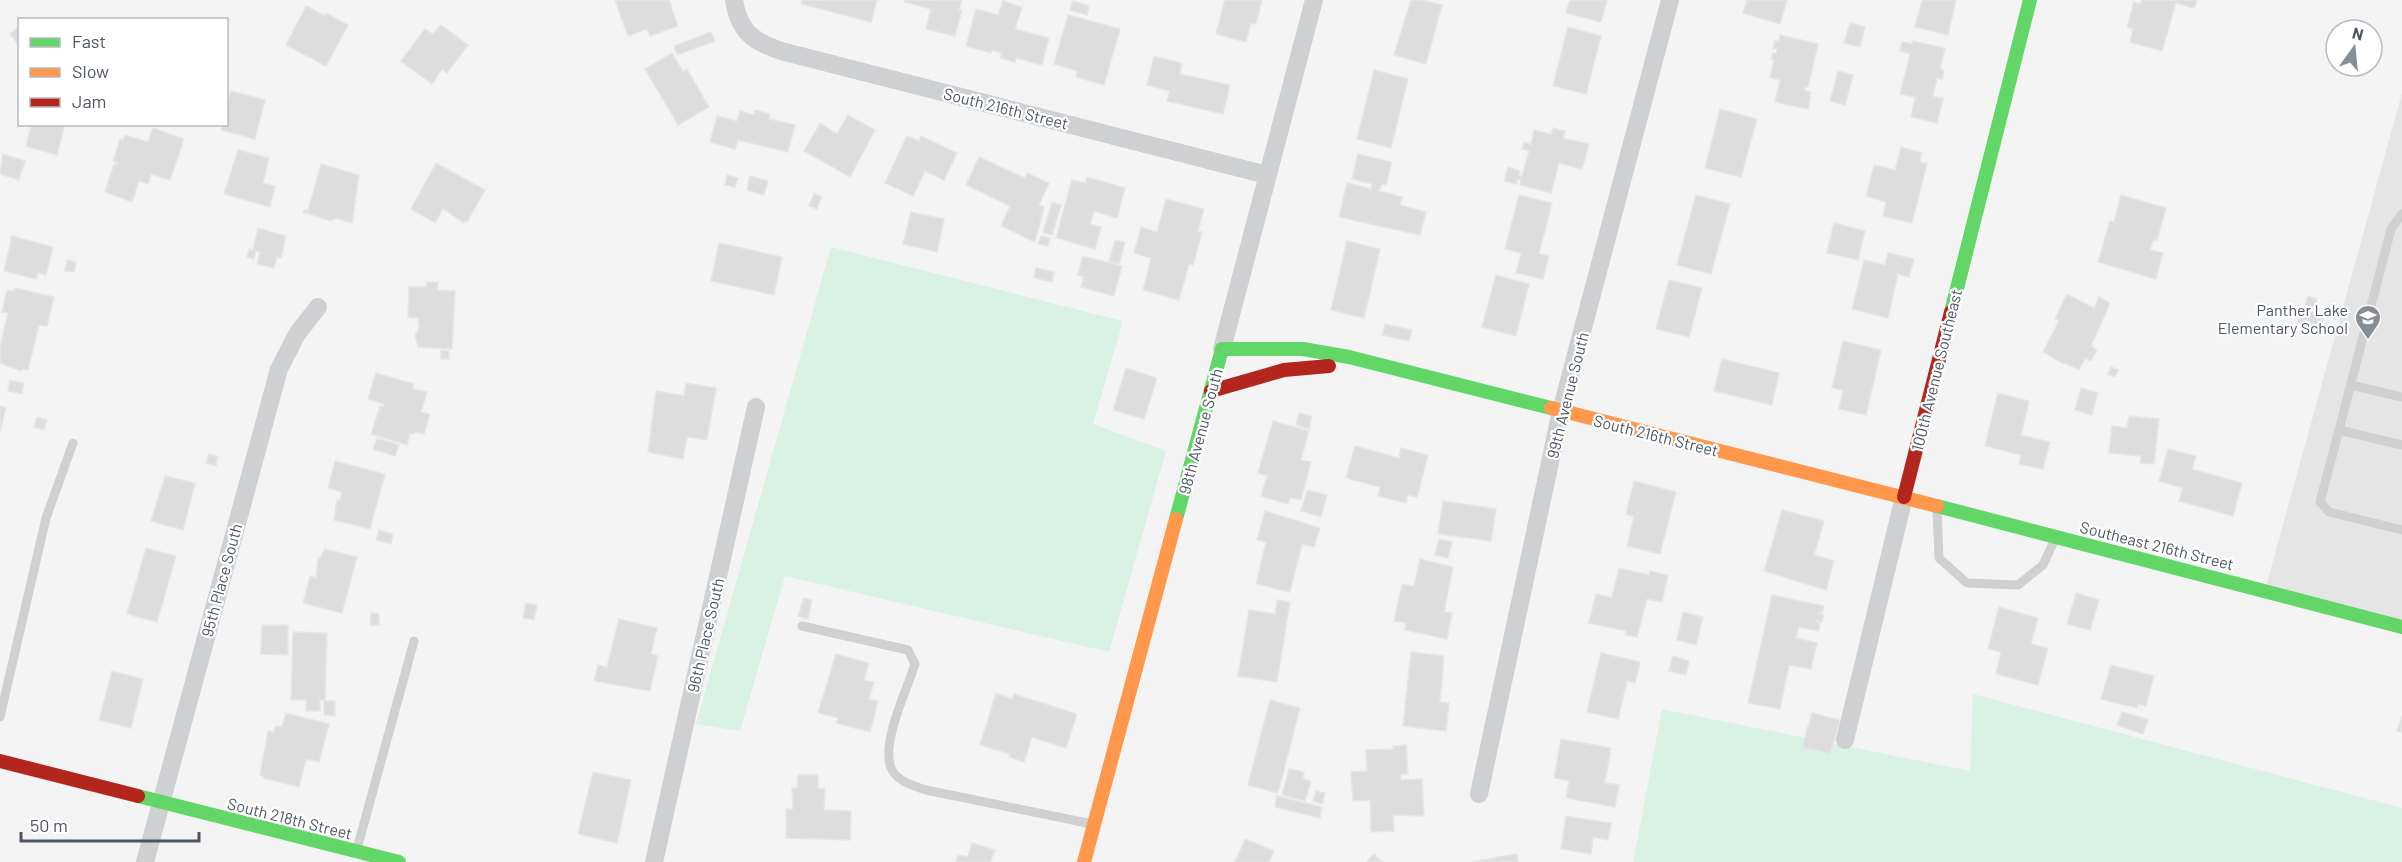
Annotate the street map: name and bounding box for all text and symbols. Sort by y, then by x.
legend [18,18,228,126]
north arrow [2324,18,2384,78]
text: N [2350,22,2366,44]
text: Fast [72,30,106,52]
text: Slow [72,60,109,82]
street label: South 216th Street [942,83,1070,133]
text: Jam [72,90,106,112]
street label: 100th Avenue Southeast [1907,287,1965,453]
place label: Panther Lake Elementary School [2218,300,2348,337]
school or university icon: Panther Lake Elementary School [2353,303,2383,341]
street label: 99th Avenue South [1542,330,1592,460]
street label: 98th Avenue South [1174,366,1226,496]
street label: South 216th Street [1592,410,1720,460]
street label: Southeast 216th Street [2078,517,2236,573]
street label: 95th Place South [197,521,245,639]
street label: 96th Place South [683,576,727,694]
street label: South 218th Street [226,793,354,843]
scale bar [21,805,200,843]
text: 50 m [30,814,68,836]

